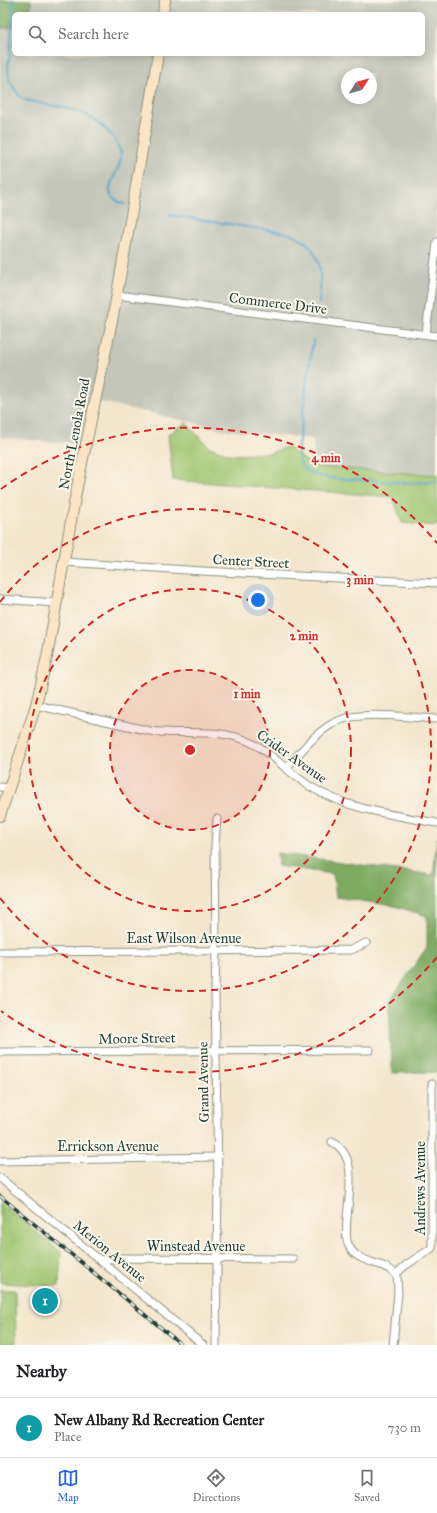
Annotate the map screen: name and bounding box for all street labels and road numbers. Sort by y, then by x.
street label: Commerce Drive [228,289,328,318]
street label: North Lenola Road [55,377,94,491]
street label: Center Street [212,551,290,572]
street label: Crider Avenue [253,726,330,787]
street label: East Wilson Avenue [127,930,242,947]
street label: Moore Street [98,1029,176,1048]
street label: Grand Avenue [194,1041,213,1123]
street label: Errickson Avenue [57,1138,159,1155]
street label: Andrews Avenue [412,1141,429,1236]
street label: Merion Avenue [70,1217,150,1286]
street label: Winstead Avenue [147,1238,245,1255]

